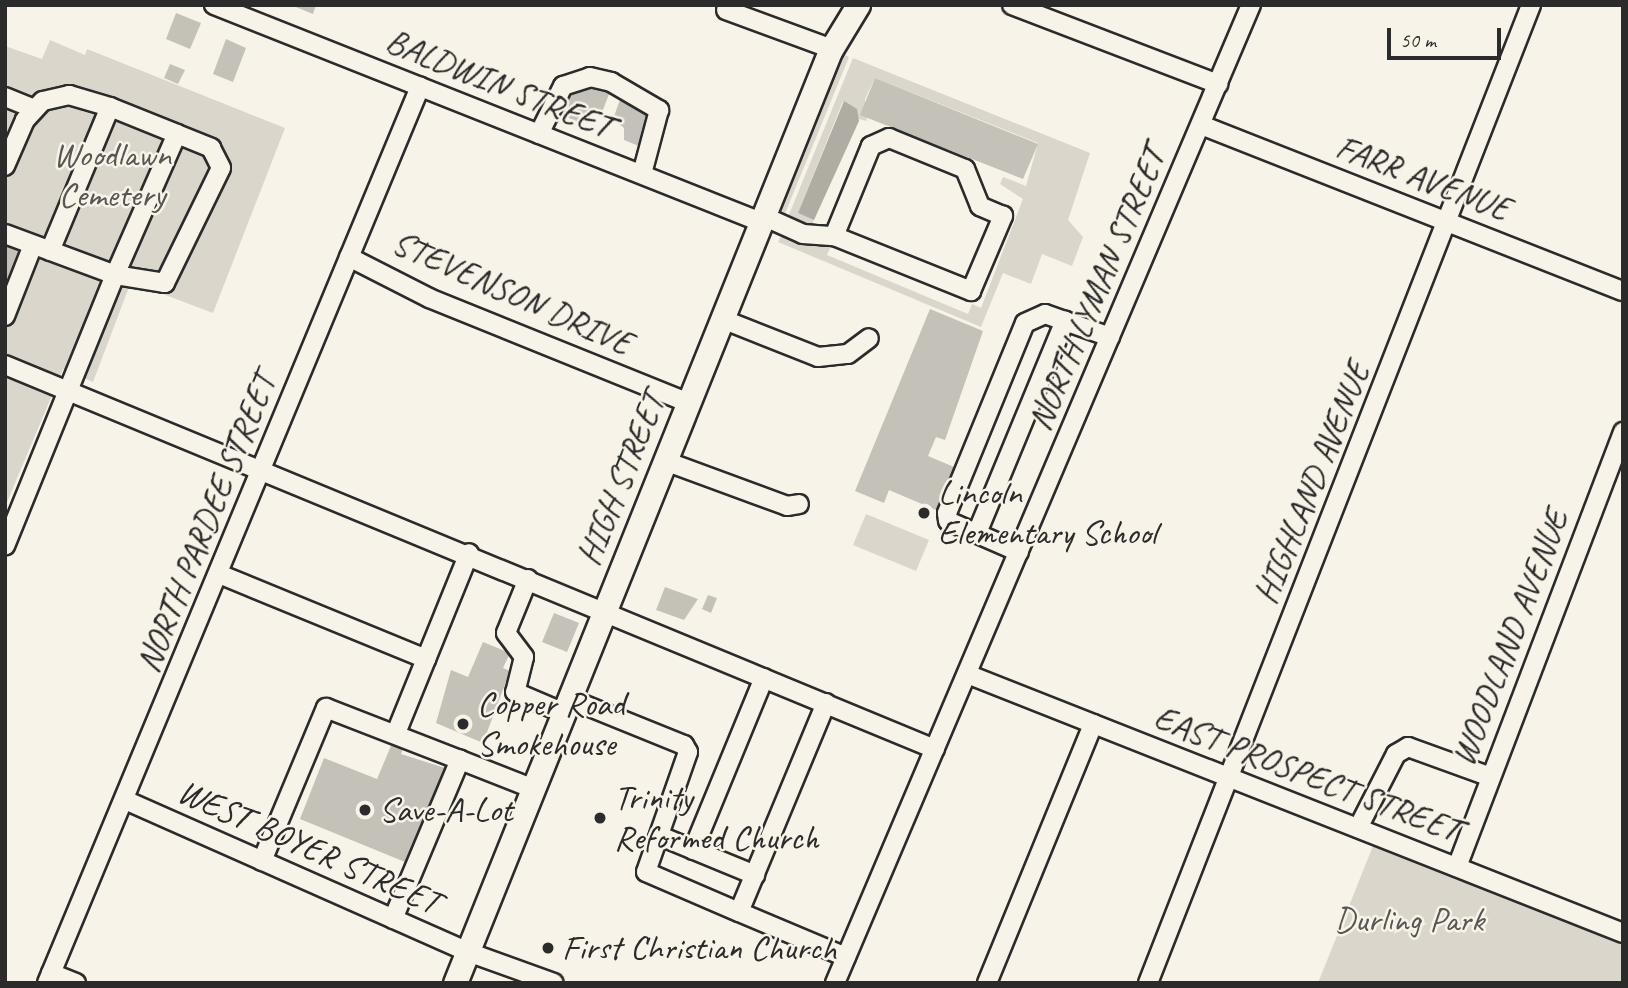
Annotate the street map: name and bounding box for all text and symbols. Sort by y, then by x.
scale bar [1390,14,1504,58]
street label: BALDWIN STREET [380,20,618,148]
text: 50 m [1400,27,1436,53]
street label: FARR AVENUE [1331,126,1515,230]
park label: Woodlawn Cemetery [53,134,171,216]
street label: NORTH LYMAN STREET [1018,141,1176,437]
street label: STEVENSON DRIVE [386,221,638,365]
street label: HIGHLAND AVENUE [1244,356,1380,610]
street label: NORTH PARDEE STREET [127,368,285,678]
street label: HIGH STREET [567,387,675,571]
place label: Lincoln Elementary School [938,472,1157,554]
marker: Lincoln Elementary School [916,505,932,521]
street label: WOODLAND AVENUE [1442,505,1578,771]
place label: Copper Road Smokehouse [477,683,623,765]
street label: EAST PROSPECT STREET [1148,696,1466,852]
marker: Copper Road Smokehouse [455,716,471,732]
street label: WEST BOYER STREET [171,770,447,924]
place label: Trinity Reformed Church [614,777,820,859]
place label: Save-A-Lot [379,789,512,831]
marker: Save-A-Lot [357,802,373,818]
marker: Trinity Reformed Church [592,810,608,826]
park label: Durling Park [1334,899,1484,941]
place label: First Christian Church [562,927,838,969]
marker: First Christian Church [540,940,556,956]

